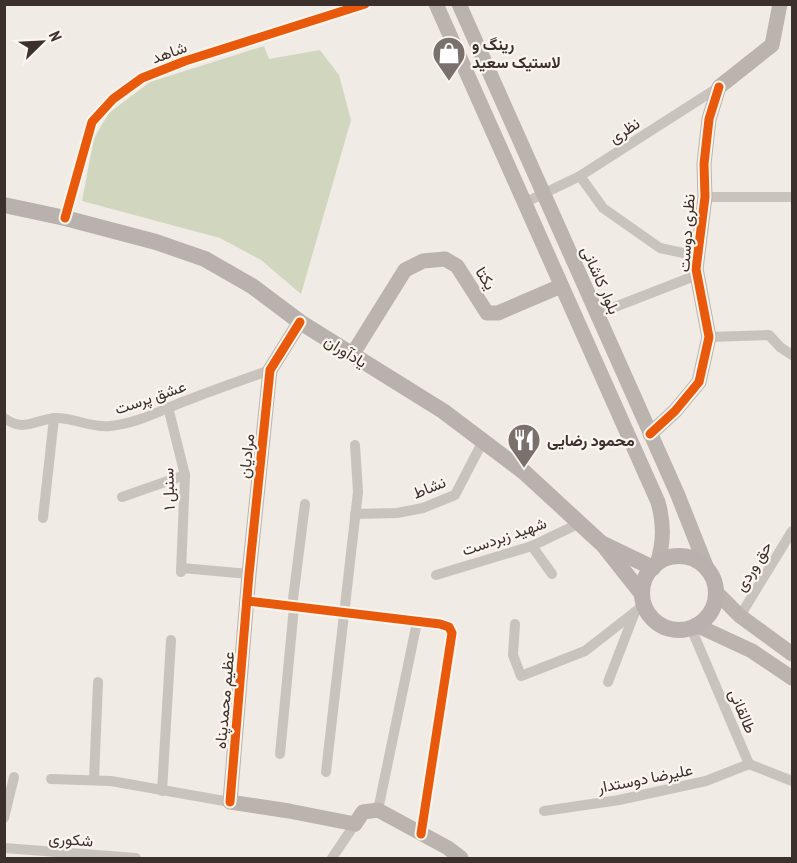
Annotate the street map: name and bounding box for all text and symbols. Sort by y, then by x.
north arrow [12,12,72,72]
text: N [45,28,67,44]
place label: رینگ و لاستیک سعید [472,34,561,72]
shop icon: رینگ و لاستیک سعید [431,35,467,82]
street label: شاهد [148,36,190,68]
street label: نظری [605,113,644,148]
street label: نظری دوست [673,193,700,273]
street label: بلوار کاشانی [576,243,625,318]
street label: یکتا [471,263,501,293]
street label: یادآوران [320,330,371,373]
street label: عشق پرست [112,375,189,420]
restaurant icon: محمود رضایی [506,422,542,469]
place label: محمود رضایی [547,430,635,451]
street label: مرادیان [234,433,259,480]
street label: سنبل ۱ [157,467,180,510]
street label: نشاط [409,471,449,503]
street label: شهید زبردست [459,512,549,561]
street label: حق وردی [730,537,777,595]
street label: عظیم محمدپناه [210,651,240,750]
street label: طالقانی [724,686,761,737]
street label: علیرضا دوستدار [595,759,694,798]
street label: شکوری [48,827,94,852]

